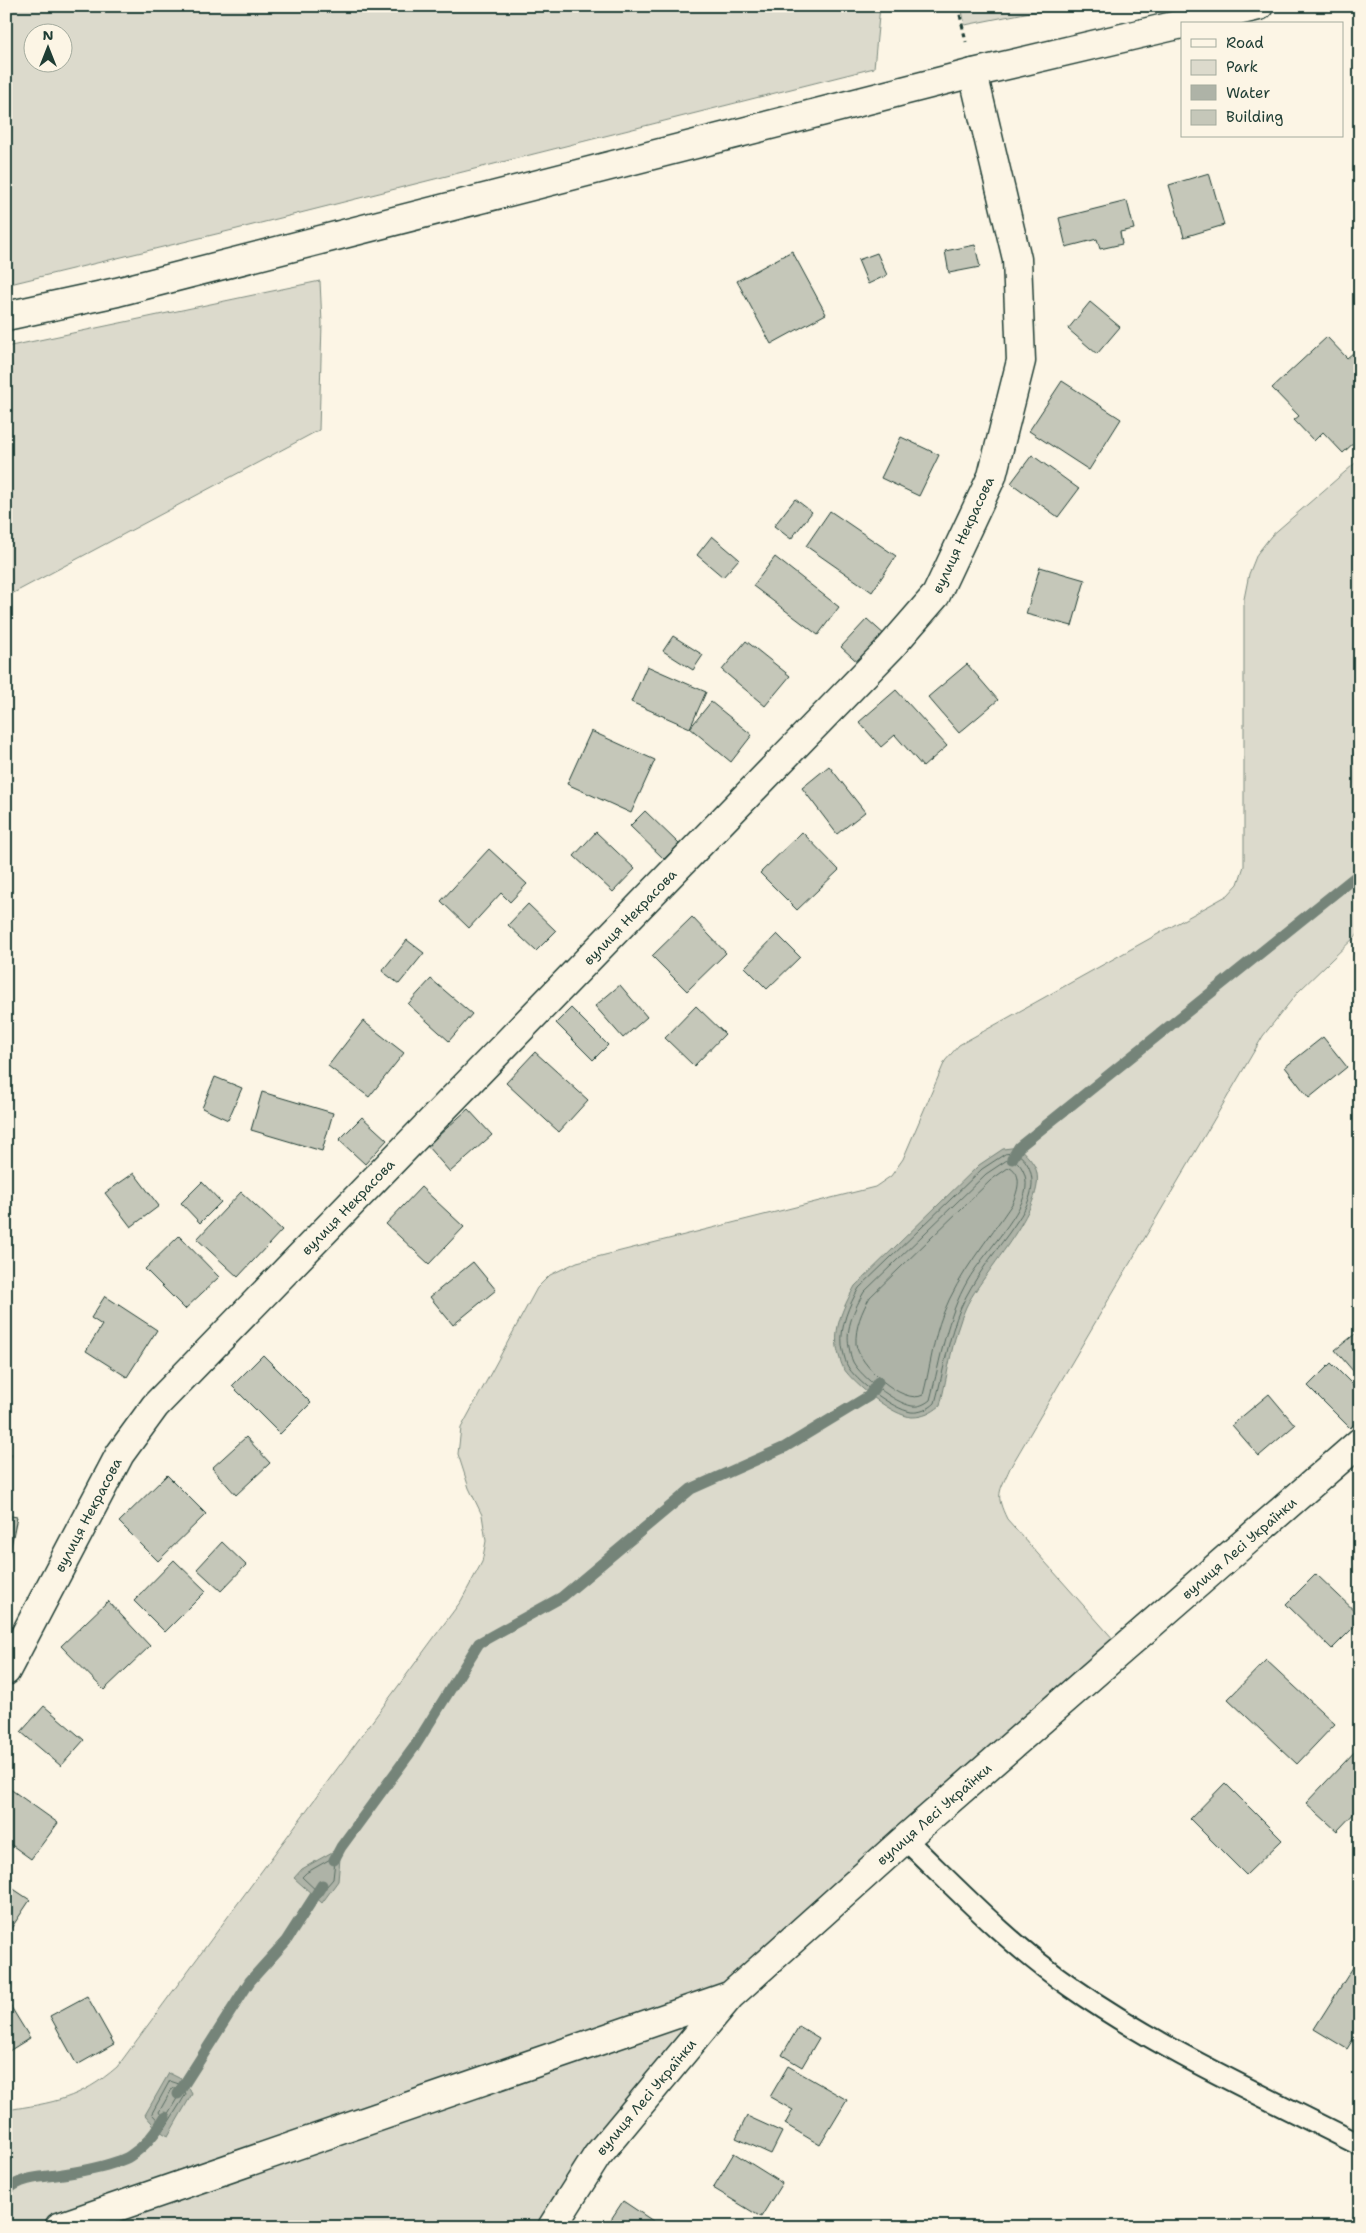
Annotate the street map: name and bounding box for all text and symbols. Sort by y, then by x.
north arrow [22,22,72,72]
legend [1181,22,1344,138]
text: N [42,26,54,44]
text: Road [1226,33,1264,53]
text: Park [1226,57,1258,77]
text: Water [1226,83,1270,103]
text: Building [1226,107,1283,127]
street label: вулиця Некрасова [928,473,998,596]
street label: вулиця Некрасова [579,865,681,969]
street label: вулиця Некрасова [297,1155,399,1259]
street label: вулиця Некрасова [50,1455,126,1575]
street label: вулиця Лесі Українки [1178,1493,1300,1603]
street label: вулиця Лесі Українки [873,1759,995,1869]
street label: вулиця Лесі Українки [592,2035,700,2159]

